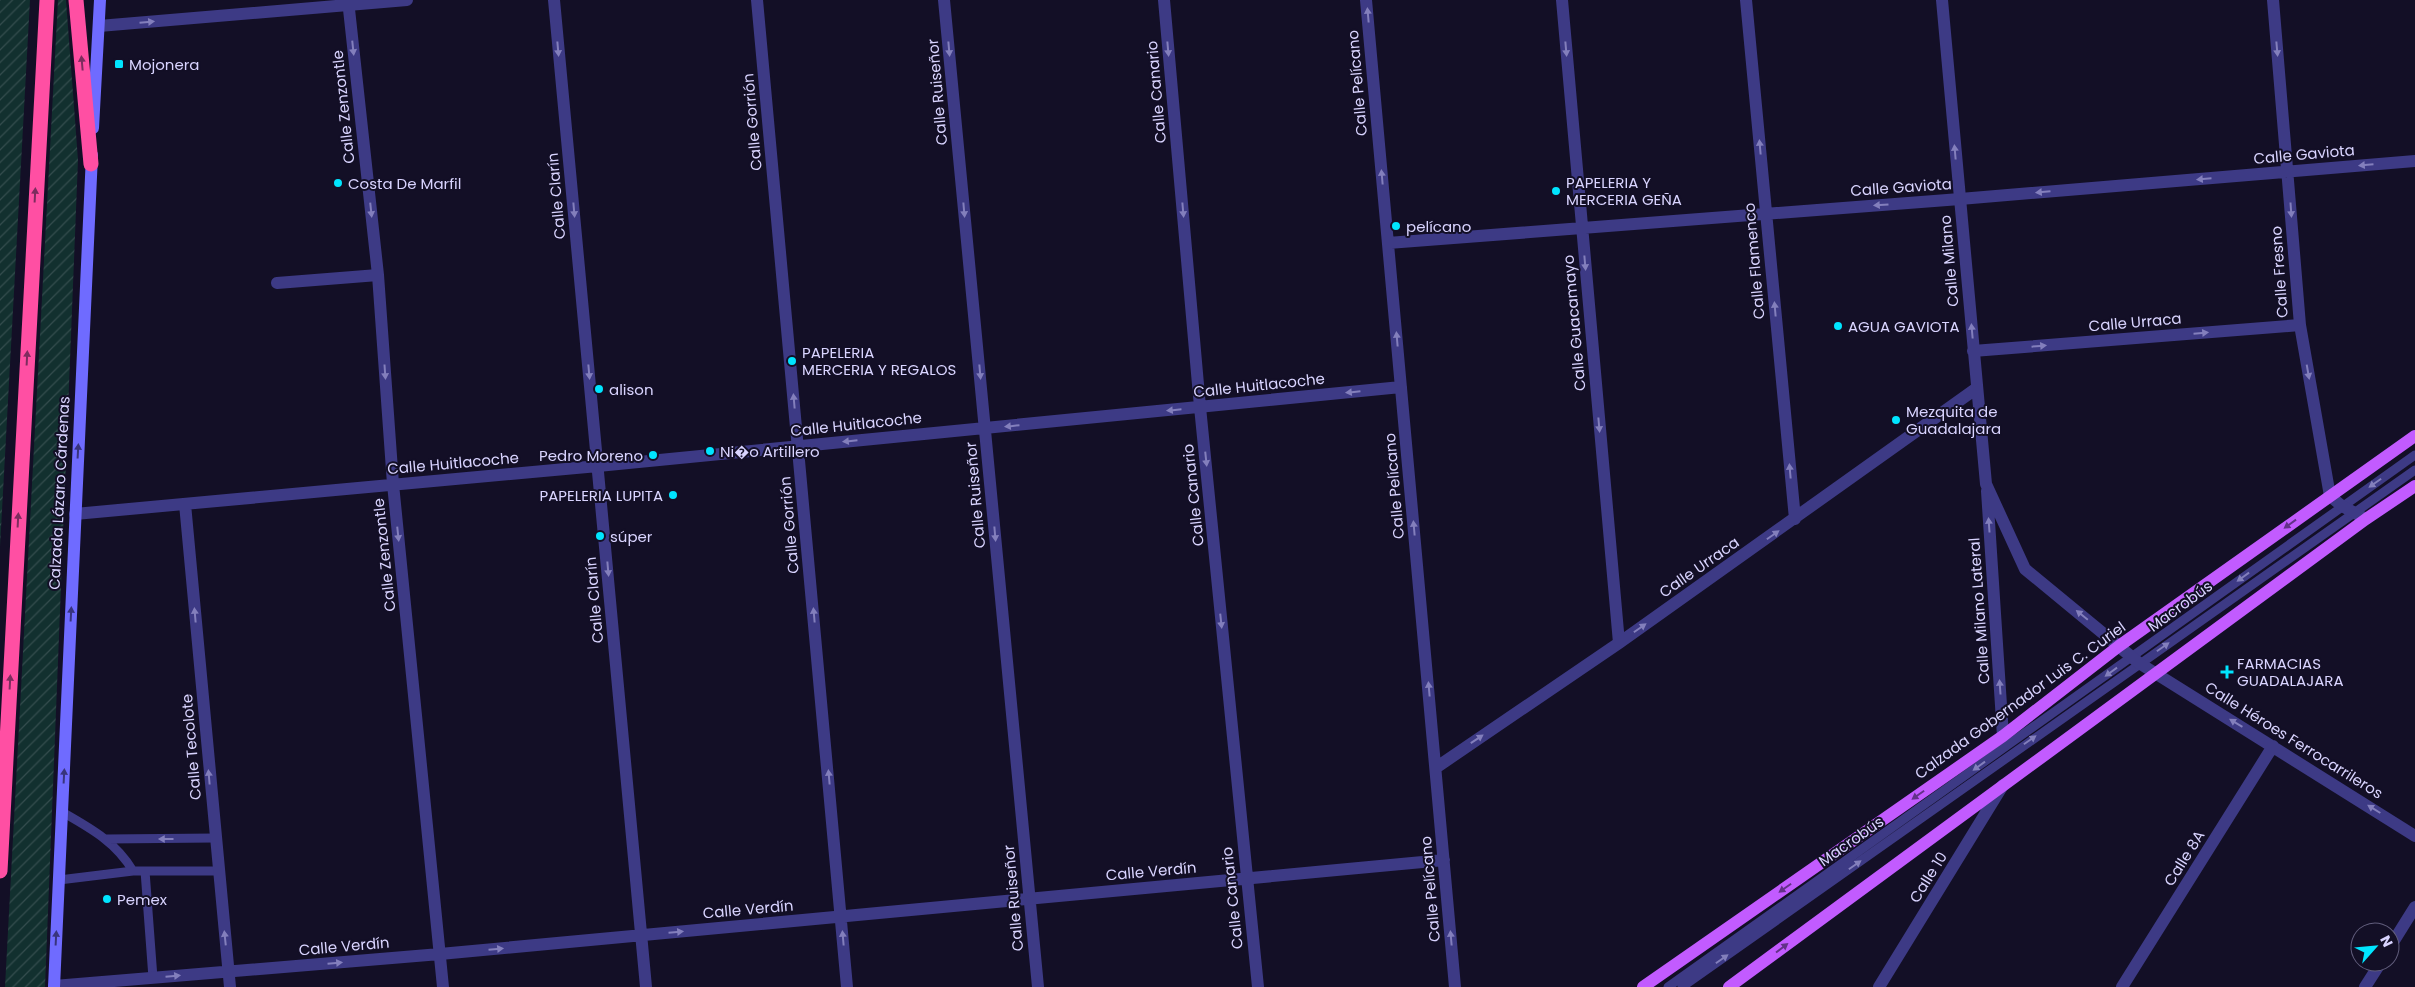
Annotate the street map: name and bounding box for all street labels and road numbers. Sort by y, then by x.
street label: Calle Pelícano [1342,29,1372,137]
street label: Calle Ruiseñor [922,38,952,146]
street label: Calle Canario [1141,40,1171,144]
street label: Calle Zenzontle [327,49,359,165]
street label: Calle Gorrión [737,72,767,172]
street label: Calle Gaviota [2253,139,2355,169]
street label: Calle Clarín [542,152,570,240]
street label: Calle Gaviota [1850,173,1952,201]
street label: Calle Flamenco [1738,202,1770,320]
street label: Calle Milano [1935,214,1963,308]
street label: Calle Fresno [2265,225,2293,319]
street label: Calle Guacamayo [1558,254,1590,392]
street label: Calle Urraca [2088,307,2182,337]
street label: Calle Huitlacoche [1192,368,1326,402]
street label: Calzada Lázaro Cárdenas [43,396,75,590]
street label: Calle Huitlacoche [789,407,923,441]
street label: Calle Pelícano [1379,432,1409,540]
street label: Calle Ruiseñor [960,441,990,549]
street label: Calle Canario [1177,443,1209,547]
street label: Calle Huitlacoche [386,447,520,479]
street label: Calle Gorrión [774,475,804,575]
street label: Calle Zenzontle [368,497,400,613]
street label: Calle Urraca [1655,532,1743,602]
street label: Calle Milano Lateral [1963,537,1995,685]
street label: Calle Clarín [580,556,608,644]
street label: Macrobús [2144,575,2217,637]
street label: Calzada Gobernador Luis C. Curiel [1910,616,2130,784]
street label: Calle Héroes Ferrocarrileros [2201,676,2387,804]
street label: Calle Tecolote [176,693,206,801]
street label: Macrobús [1814,811,1888,871]
street label: Calle 8A [2159,826,2209,890]
street label: Calle Pelícano [1415,835,1445,943]
street label: Calle Ruiseñor [998,844,1028,952]
street label: Calle Canario [1216,846,1248,950]
street label: Calle 10 [1904,847,1952,907]
street label: Calle Verdín [1105,857,1197,885]
street label: Calle Verdín [702,895,794,923]
street label: Calle Verdín [298,932,390,960]

